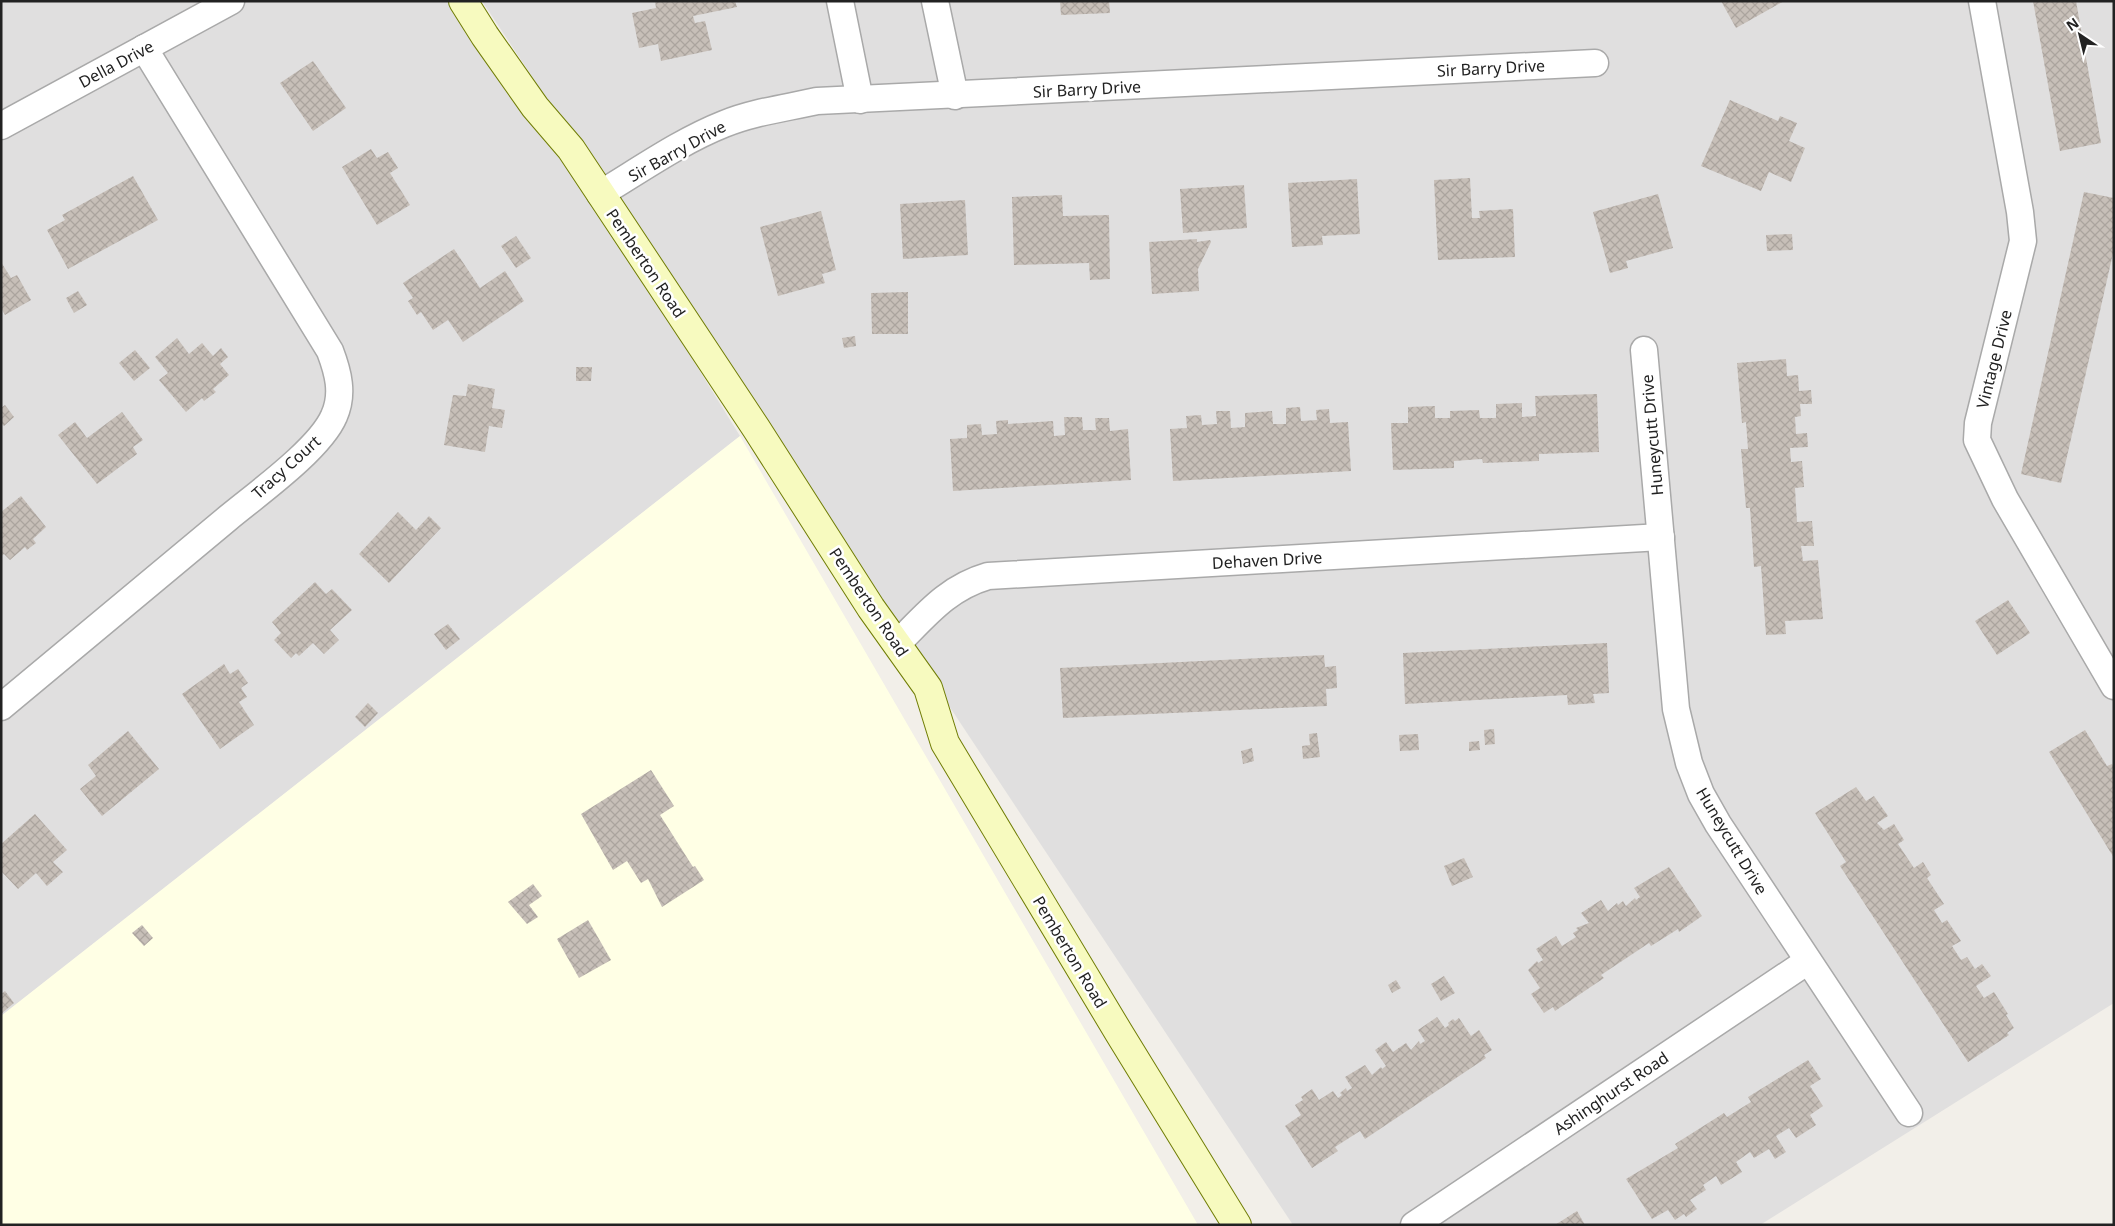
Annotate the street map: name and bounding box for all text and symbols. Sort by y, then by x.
north arrow [2055,10,2105,60]
text: N [2062,13,2082,35]
street label: Della Drive [75,35,157,93]
street label: Sir Barry Drive [1436,54,1546,82]
street label: Sir Barry Drive [1032,75,1142,103]
street label: Sir Barry Drive [624,115,730,187]
street label: Pemberton Road [601,204,691,322]
street label: Vintage Drive [1971,307,2017,411]
street label: Huneycutt Drive [1636,374,1668,496]
street label: Tracy Court [247,430,325,504]
street label: Pemberton Road [824,543,914,661]
street label: Dehaven Drive [1211,546,1323,574]
street label: Huneycutt Drive [1691,783,1773,899]
street label: Pemberton Road [1028,892,1112,1012]
street label: Ashinghurst Road [1549,1046,1673,1140]

